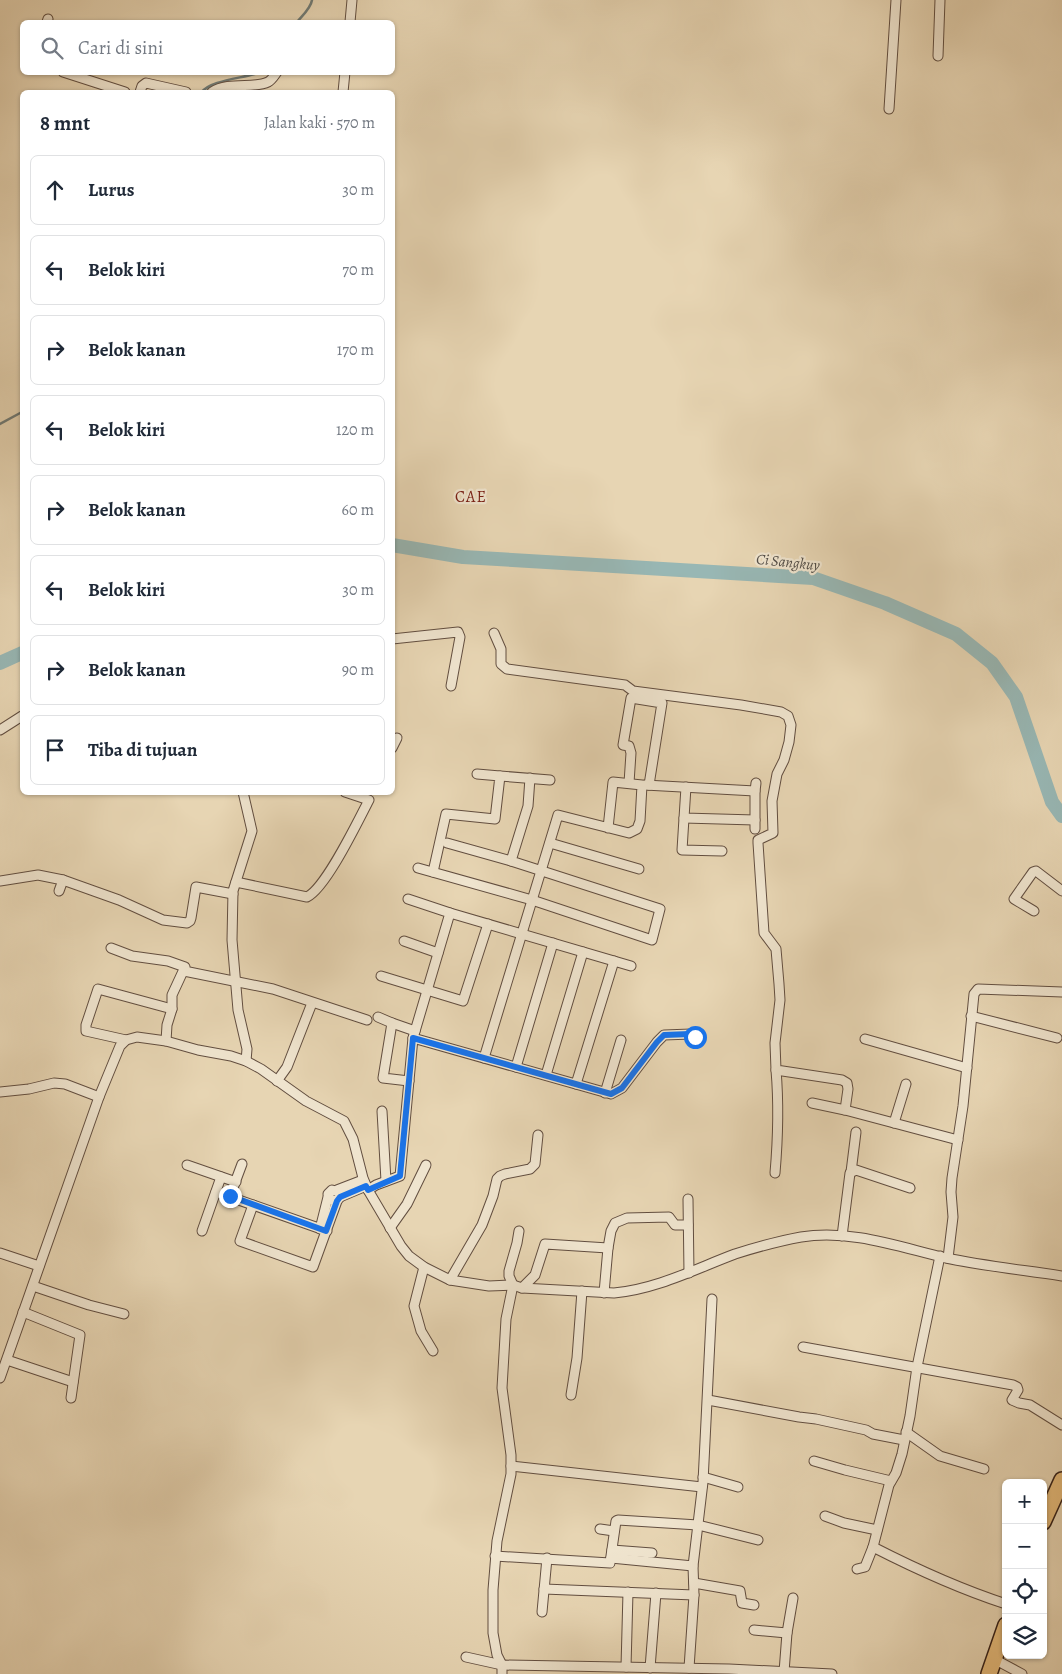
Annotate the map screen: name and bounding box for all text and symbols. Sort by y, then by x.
search box [20,20,395,75]
icon: search [38,34,66,62]
text: Cari di sini [78,35,163,61]
text: 8 mnt [40,109,90,137]
text: Jalan kaki · 570 m [264,112,375,134]
icon: ahead [41,176,69,204]
text: Lurus [88,177,134,203]
text: 30 m [342,179,374,201]
icon: left [41,256,69,284]
text: Belok kiri [88,257,165,283]
text: 70 m [342,259,374,281]
icon: right [41,336,69,364]
text: Belok kanan [88,337,186,363]
text: 170 m [337,339,374,361]
icon: left [41,416,69,444]
text: Belok kiri [88,417,165,443]
text: 120 m [336,419,374,441]
district label: CAE [455,486,487,508]
icon: right [41,496,69,524]
text: Belok kanan [88,497,186,523]
text: 60 m [342,499,374,521]
water label: Ci Sangkuy [755,549,821,575]
icon: left [41,576,69,604]
text: Belok kiri [88,577,165,603]
text: 30 m [342,579,374,601]
icon: right [41,656,69,684]
text: Belok kanan [88,657,186,683]
text: 90 m [342,659,374,681]
icon: arrive [41,736,69,764]
text: Tiba di tujuan [88,737,197,763]
route start [684,1026,707,1049]
route end [219,1185,242,1208]
map controls [1002,1479,1047,1659]
button: + [1002,1479,1047,1524]
button: − [1002,1524,1047,1569]
button: locate [1002,1569,1047,1614]
button: layers [1002,1614,1047,1659]

